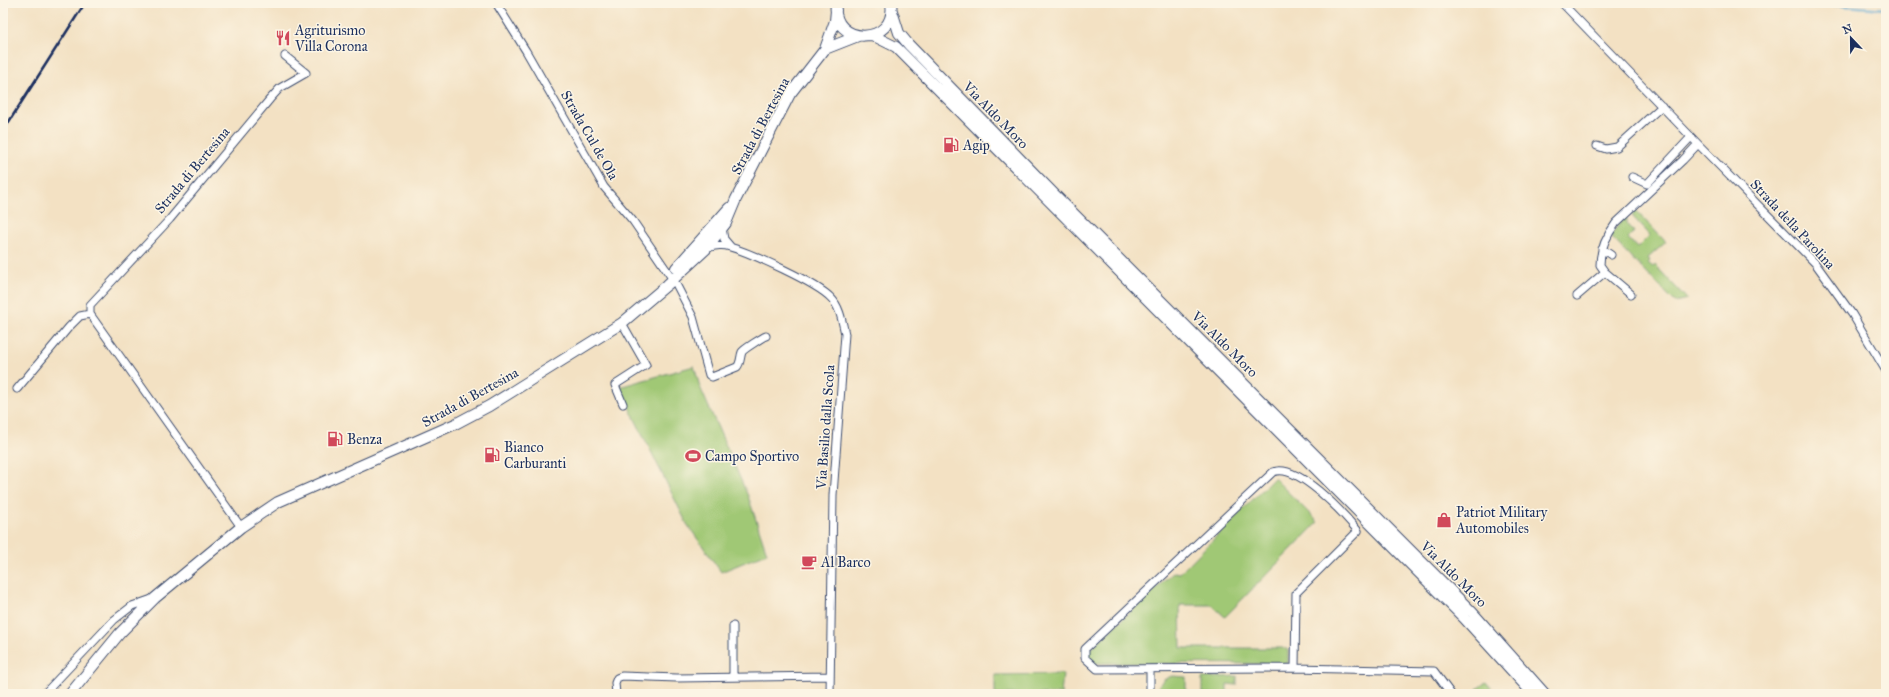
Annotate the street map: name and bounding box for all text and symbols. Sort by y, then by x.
north arrow [1831,18,1871,58]
text: N [1841,21,1855,37]
place label: Agriturismo Villa Corona [294,22,368,55]
restaurant icon: Agriturismo Villa Corona [274,29,292,47]
street label: Strada di Bertesina [728,75,793,178]
street label: Via Aldo Moro [959,78,1032,152]
street label: Strada Cul de Ola [557,88,622,183]
street label: Strada di Bertesina [151,124,234,217]
fuel station icon: Agip [942,136,960,154]
place label: Agip [962,137,990,154]
street label: Strada della Parolina [1747,176,1839,273]
street label: Via Aldo Moro [1187,307,1261,381]
street label: Strada di Bertesina [419,364,521,431]
street label: Via Basilio dalla Scola [813,364,838,491]
fuel station icon: Benza [326,430,344,448]
place label: Benza [347,431,382,448]
place label: Bianco Carburanti [504,439,567,472]
fuel station icon: Bianco Carburanti [483,446,501,464]
sports icon: Campo Sportivo [684,447,702,465]
place label: Campo Sportivo [705,448,799,465]
place label: Patriot Military Automobiles [1455,504,1548,537]
shop icon: Patriot Military Automobiles [1435,511,1453,529]
street label: Via Aldo Moro [1416,537,1490,611]
cafe icon: Al Barco [800,553,818,571]
place label: Al Barco [820,554,871,571]

